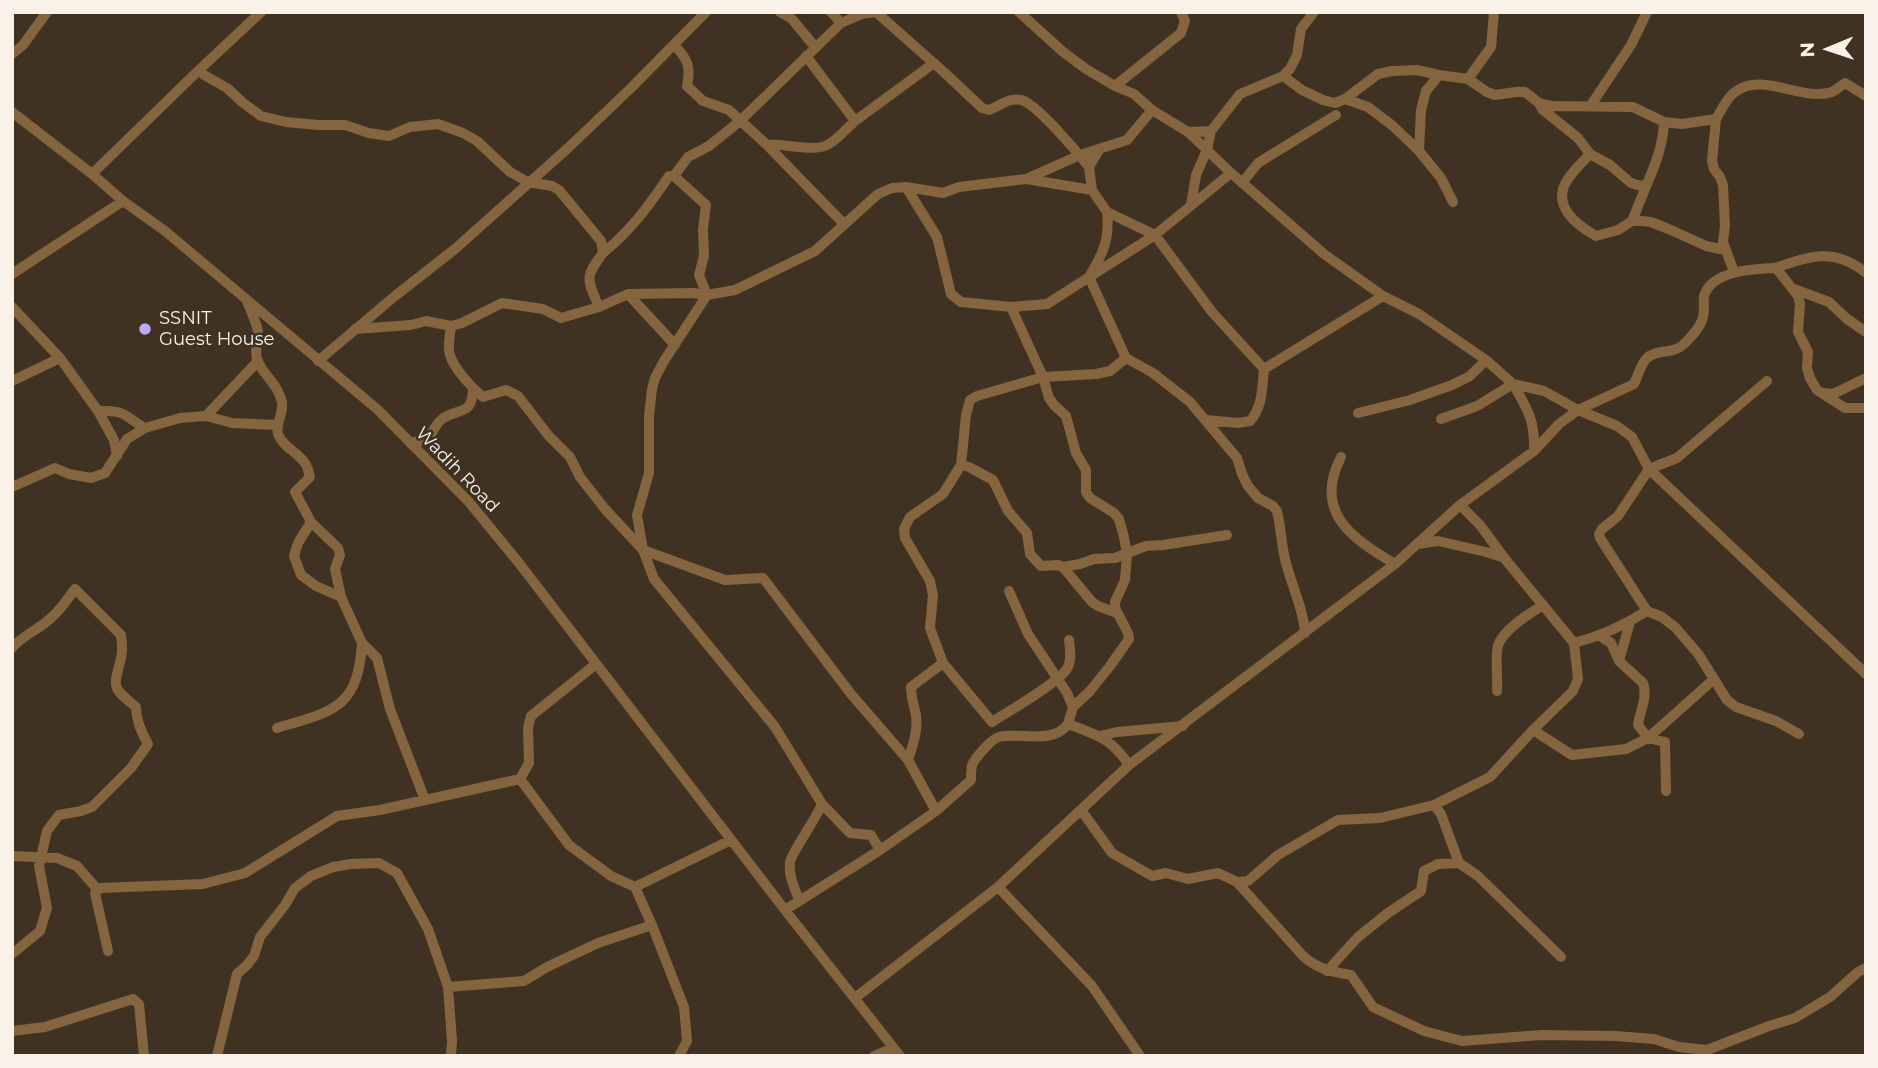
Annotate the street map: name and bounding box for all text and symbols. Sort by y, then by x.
north arrow [1794,14,1864,84]
text: N [1796,42,1819,58]
place label: SSNIT Guest House [159,308,274,350]
marker: SSNIT Guest House [137,321,153,337]
street label: Wadih Road [411,423,503,517]

